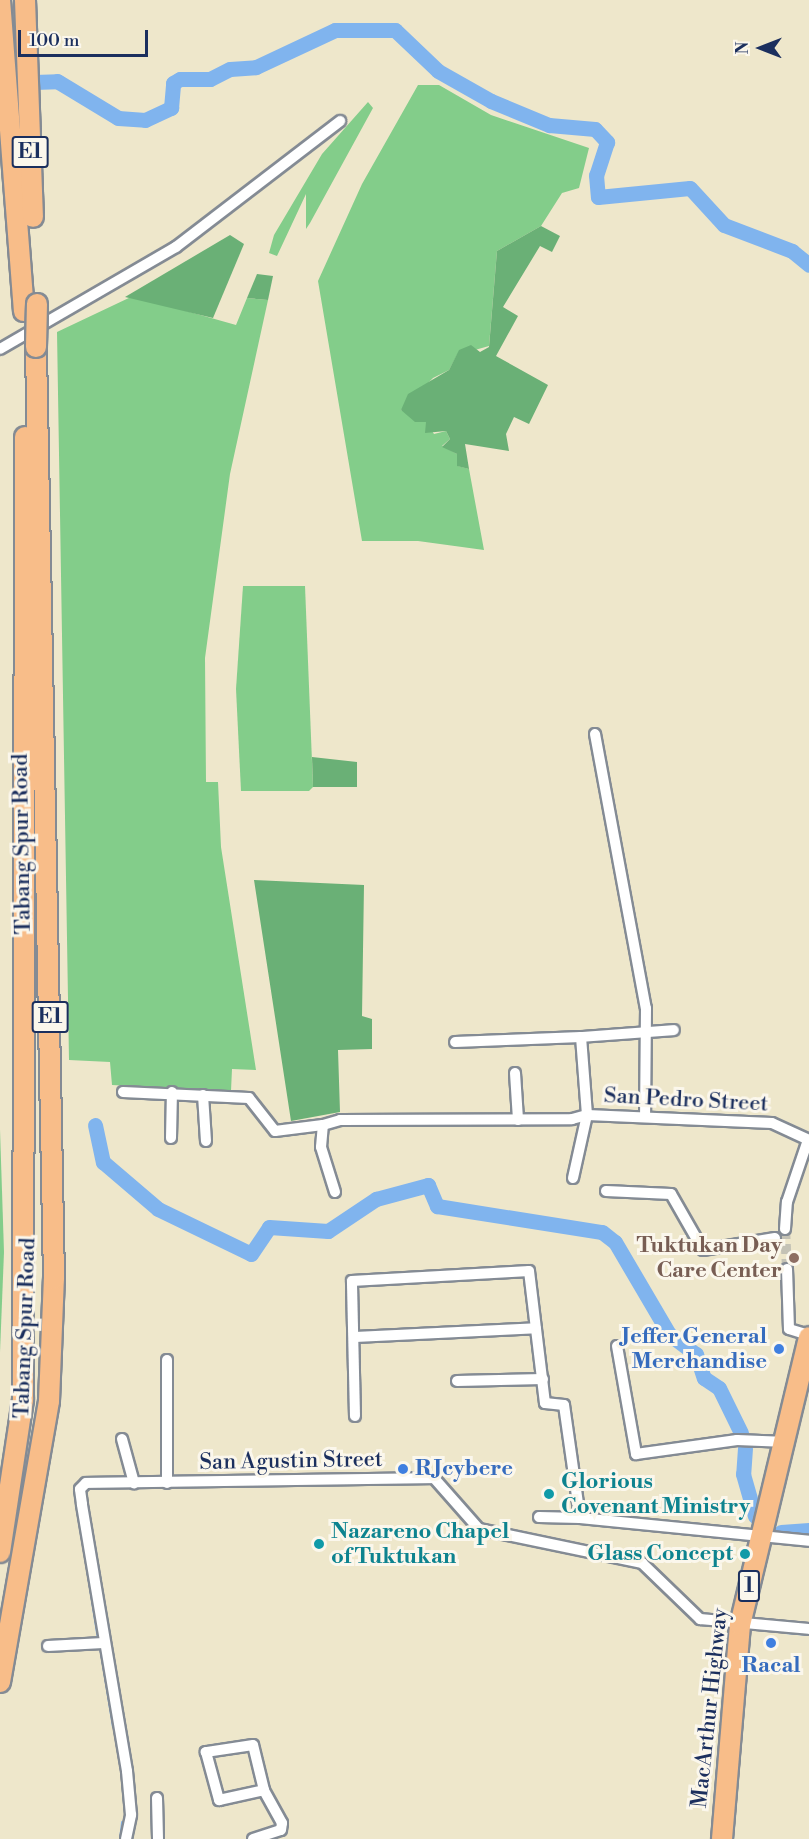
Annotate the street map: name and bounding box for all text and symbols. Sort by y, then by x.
scale bar [21,18,152,56]
north arrow [731,18,791,78]
text: 100 m [29,29,80,52]
text: N [733,42,753,54]
road number: E1 [10,134,50,170]
street label: Tabang Spur Road [7,753,37,935]
road number: E1 [31,999,70,1035]
street label: San Pedro Street [603,1083,769,1117]
place label: Tuktukan Day Care Center [637,1232,782,1284]
street label: Tabang Spur Road [9,1237,41,1419]
marker: Tuktukan Day Care Center [787,1251,801,1265]
place label: Jeffer General Merchandise [621,1323,767,1374]
marker: Jeffer General Merchandise [772,1342,786,1356]
street label: San Agustin Street [199,1446,383,1476]
place label: RJcybere [415,1456,513,1482]
marker: RJcybere [396,1462,410,1476]
place label: Glorious Covenant Ministry [561,1468,750,1520]
marker: Glorious Covenant Ministry [542,1487,556,1501]
place label: Nazareno Chapel of Tuktukan [331,1518,509,1570]
marker: Nazareno Chapel of Tuktukan [312,1537,326,1551]
place label: Glass Concept [587,1541,733,1567]
marker: Glass Concept [738,1547,752,1561]
road number: 1 [737,1568,761,1604]
street label: MacArthur Highway [686,1607,734,1809]
marker: Racal [764,1636,778,1650]
place label: Racal [741,1653,801,1679]

